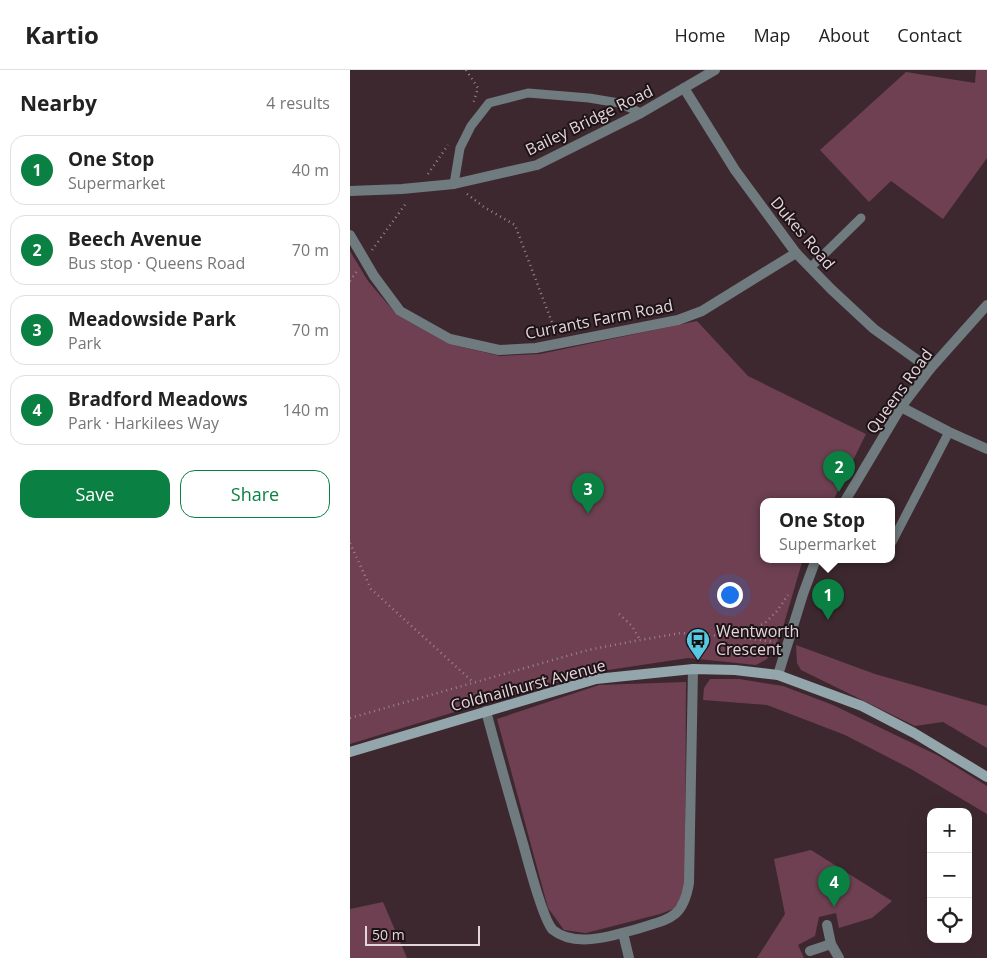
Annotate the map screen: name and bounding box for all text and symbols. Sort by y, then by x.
text: Kartio [25,18,99,51]
text: Home [675,23,725,47]
text: Map [753,23,791,47]
text: About [819,23,869,47]
text: Contact [897,23,962,47]
street label: Bailey Bridge Road [522,80,656,160]
text: Nearby [20,89,97,117]
text: 4 results [266,92,330,114]
text: One Stop [68,146,154,172]
text: 1 [32,159,42,181]
text: 40 m [292,159,329,181]
text: Supermarket [68,172,165,194]
street label: Dukes Road [766,192,840,274]
text: Beech Avenue [68,226,202,252]
text: 2 [32,239,42,261]
text: 70 m [292,239,329,261]
text: Bus stop · Queens Road [68,252,245,274]
street label: Currants Farm Road [523,294,675,344]
text: Meadowside Park [68,306,236,332]
text: 3 [32,319,42,341]
text: 70 m [292,319,329,341]
text: Park [68,332,101,354]
street label: Queens Road [861,344,937,438]
text: Bradford Meadows [68,386,248,412]
text: 4 [32,399,42,421]
text: 140 m [283,399,329,421]
text: Park · Harkilees Way [68,412,219,434]
pin: 2 [823,451,855,492]
button: Save [20,470,170,518]
button: Share [180,470,330,518]
pin: 3 [572,473,604,514]
popup [760,498,895,563]
text: One Stop [779,507,865,533]
text: Supermarket [779,533,876,555]
pin: 1 [812,579,844,620]
your location [717,582,743,608]
place label: Wentworth Crescent [716,620,799,660]
bus stop icon: Wentworth Crescent [685,627,711,661]
street label: Coldnailhurst Avenue [448,654,608,716]
map controls [927,808,972,943]
button: + [927,808,972,853]
button: − [927,853,972,898]
pin: 4 [818,866,850,907]
button: locate [927,898,972,943]
scale bar [365,923,480,946]
text: 50 m [372,925,405,944]

